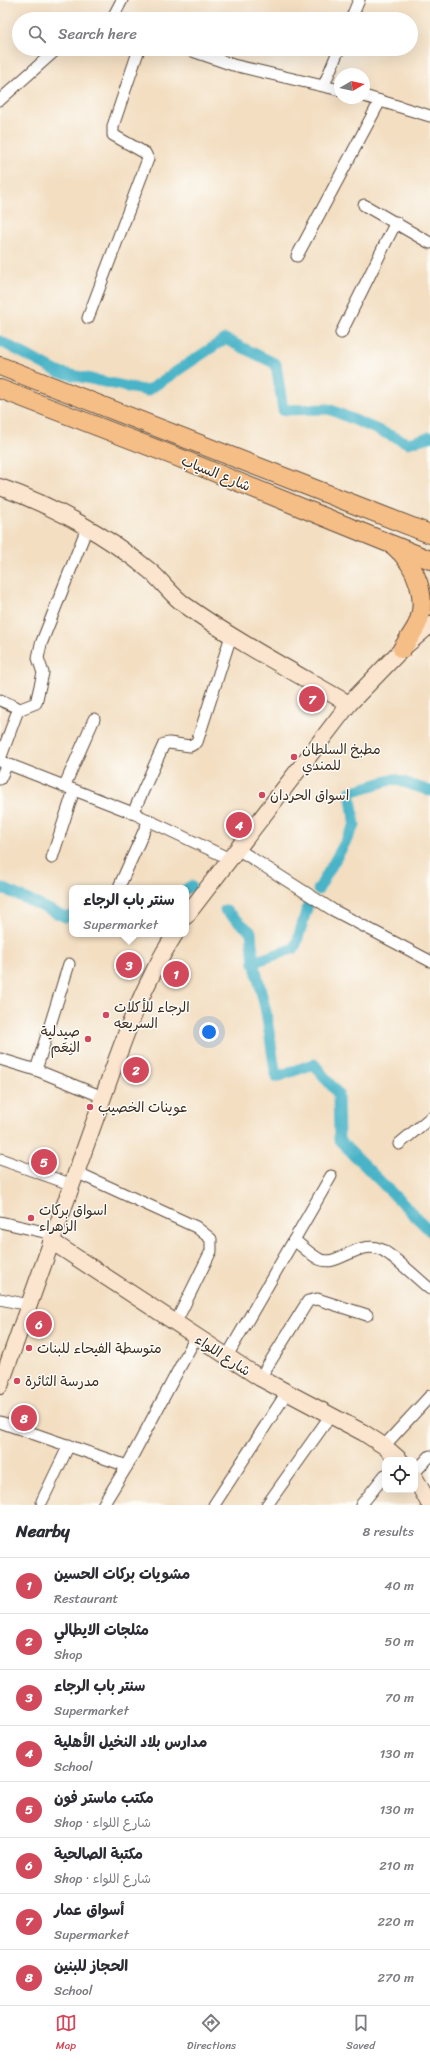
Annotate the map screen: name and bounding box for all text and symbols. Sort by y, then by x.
search box [12,12,418,56]
text: Search here [58,21,137,47]
icon: search [26,23,48,45]
north arrow [334,68,370,104]
street label: شارع السياب [177,448,254,499]
pin: 7 [299,684,325,714]
place label: مطبخ السلطان للمندي [302,737,381,778]
marker: مطبخ السلطان للمندي [289,752,299,762]
place label: اسواق الحردان [270,783,349,808]
marker: اسواق الحردان [257,790,267,800]
pin: 4 [226,810,252,840]
popup [69,885,189,937]
text: سنتر باب الرجاء [83,887,175,913]
text: Supermarket [83,913,158,936]
pin: 3 [116,950,142,980]
pin: 1 [163,959,189,989]
place label: الرجاء للأكلات السريعه [114,995,190,1036]
marker: الرجاء للأكلات السريعه [101,1010,111,1020]
place label: صيدلية النِعَم [41,1019,80,1060]
your location [199,1022,219,1042]
marker: صيدلية النِعَم [83,1034,93,1044]
pin: 2 [123,1055,149,1085]
place label: عوينات الخصيب [98,1095,187,1120]
marker: عوينات الخصيب [85,1102,95,1112]
pin: 5 [31,1147,57,1177]
place label: اسواق بركات الزهراء [39,1198,107,1239]
marker: اسواق بركات الزهراء [26,1213,36,1223]
pin: 6 [26,1309,52,1339]
street label: شارع اللواء [190,1328,256,1383]
place label: متوسطة الفيحاء للبنات [37,1336,162,1361]
marker: متوسطة الفيحاء للبنات [24,1343,34,1353]
place label: مدرسة الثائرة [25,1369,99,1394]
marker: مدرسة الثائرة [12,1376,22,1386]
pin: 8 [11,1403,37,1433]
map controls [382,1457,418,1493]
button: locate [382,1457,418,1493]
text: Nearby [16,1516,70,1546]
text: 8 results [362,1520,414,1543]
text: مشويات بركات الحسين [54,1561,190,1587]
text: 1 [26,1574,32,1597]
text: 40 m [384,1574,414,1597]
text: Restaurant [54,1587,118,1610]
text: مثلجات الايطالي [54,1617,149,1643]
text: 2 [25,1630,33,1653]
text: 50 m [384,1630,414,1653]
text: Shop [54,1643,82,1666]
text: سنتر باب الرجاء [54,1673,145,1699]
text: 3 [25,1686,33,1709]
text: 70 m [385,1686,414,1709]
text: Supermarket [54,1699,129,1722]
text: مدارس بلاد النخيل الأهلية [54,1729,207,1755]
text: 4 [25,1742,33,1765]
text: 130 m [380,1742,414,1765]
text: School [54,1755,92,1778]
text: مكتب ماستر فون [54,1785,154,1811]
text: 5 [25,1798,33,1821]
text: 130 m [380,1798,414,1821]
text: Shop · شارع اللواء [54,1811,151,1834]
text: مكتبة الصالحية [54,1841,143,1867]
text: 6 [25,1854,33,1877]
text: 210 m [379,1854,414,1877]
text: Shop · شارع اللواء [54,1867,151,1890]
text: أسواق عمار [54,1897,124,1923]
text: 7 [25,1910,33,1933]
text: 220 m [377,1910,414,1933]
text: Supermarket [54,1923,129,1946]
text: الحجاز للبنين [54,1953,128,1979]
text: 8 [25,1966,33,1989]
text: 270 m [377,1966,414,1989]
text: School [54,1979,92,2002]
tab: Map [55,2012,77,2055]
tab: Directions [187,2012,236,2055]
tab: Saved [346,2012,375,2055]

